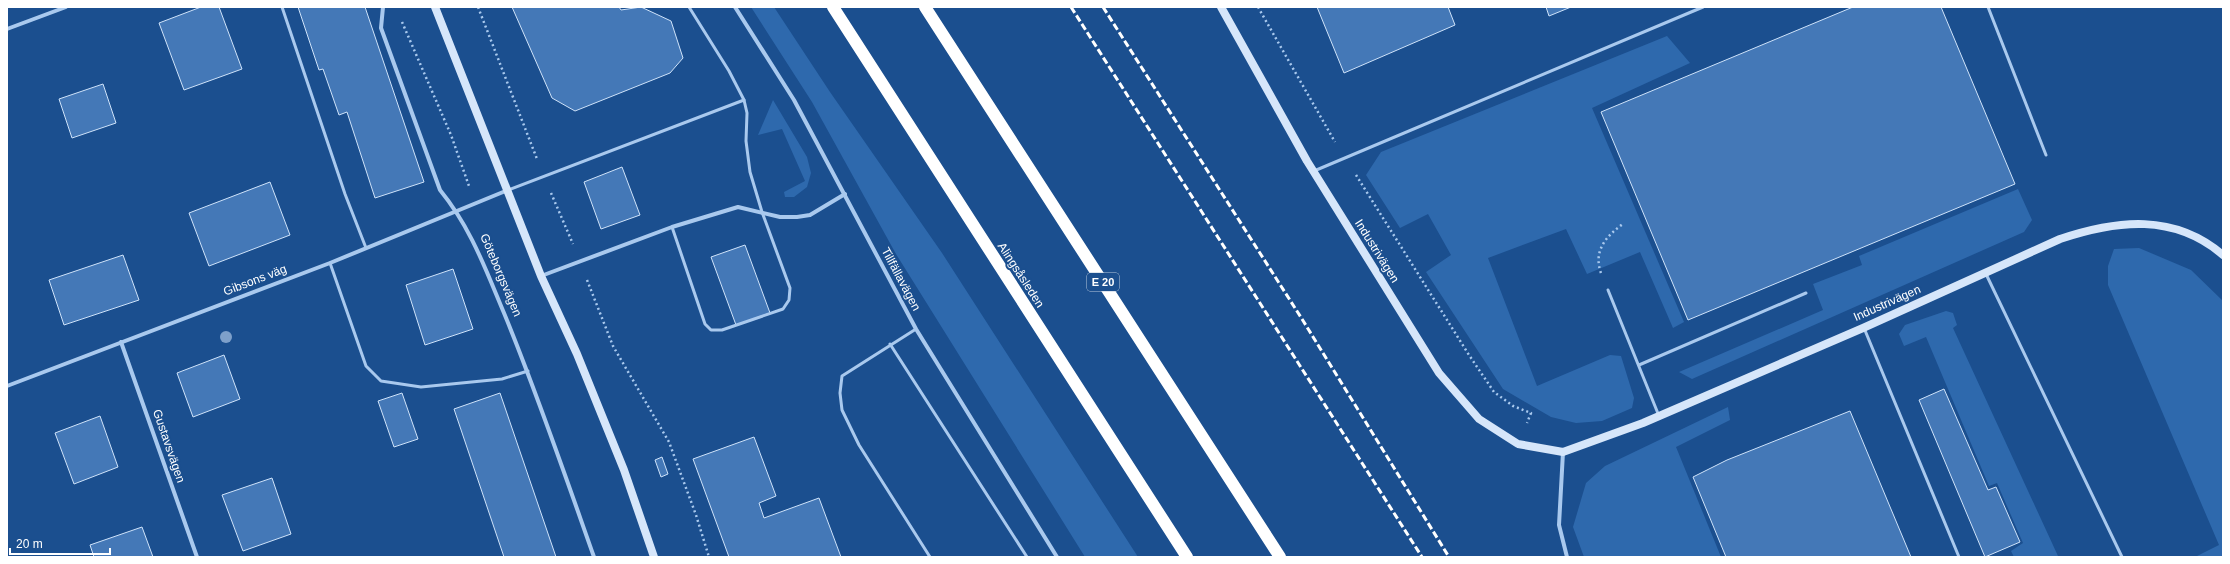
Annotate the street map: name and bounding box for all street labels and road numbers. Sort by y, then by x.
street label: Industrivägen [1352,217,1402,285]
street label: Göteborgsvägen [477,231,525,319]
street label: Alingsåsleden [995,240,1047,310]
street label: Tillfällavägen [878,245,924,313]
street label: Gibsons väg [221,262,289,298]
road number: E 20 [1087,273,1119,291]
street label: Industrivägen [1851,282,1923,324]
street label: Gustavsvägen [150,407,188,485]

